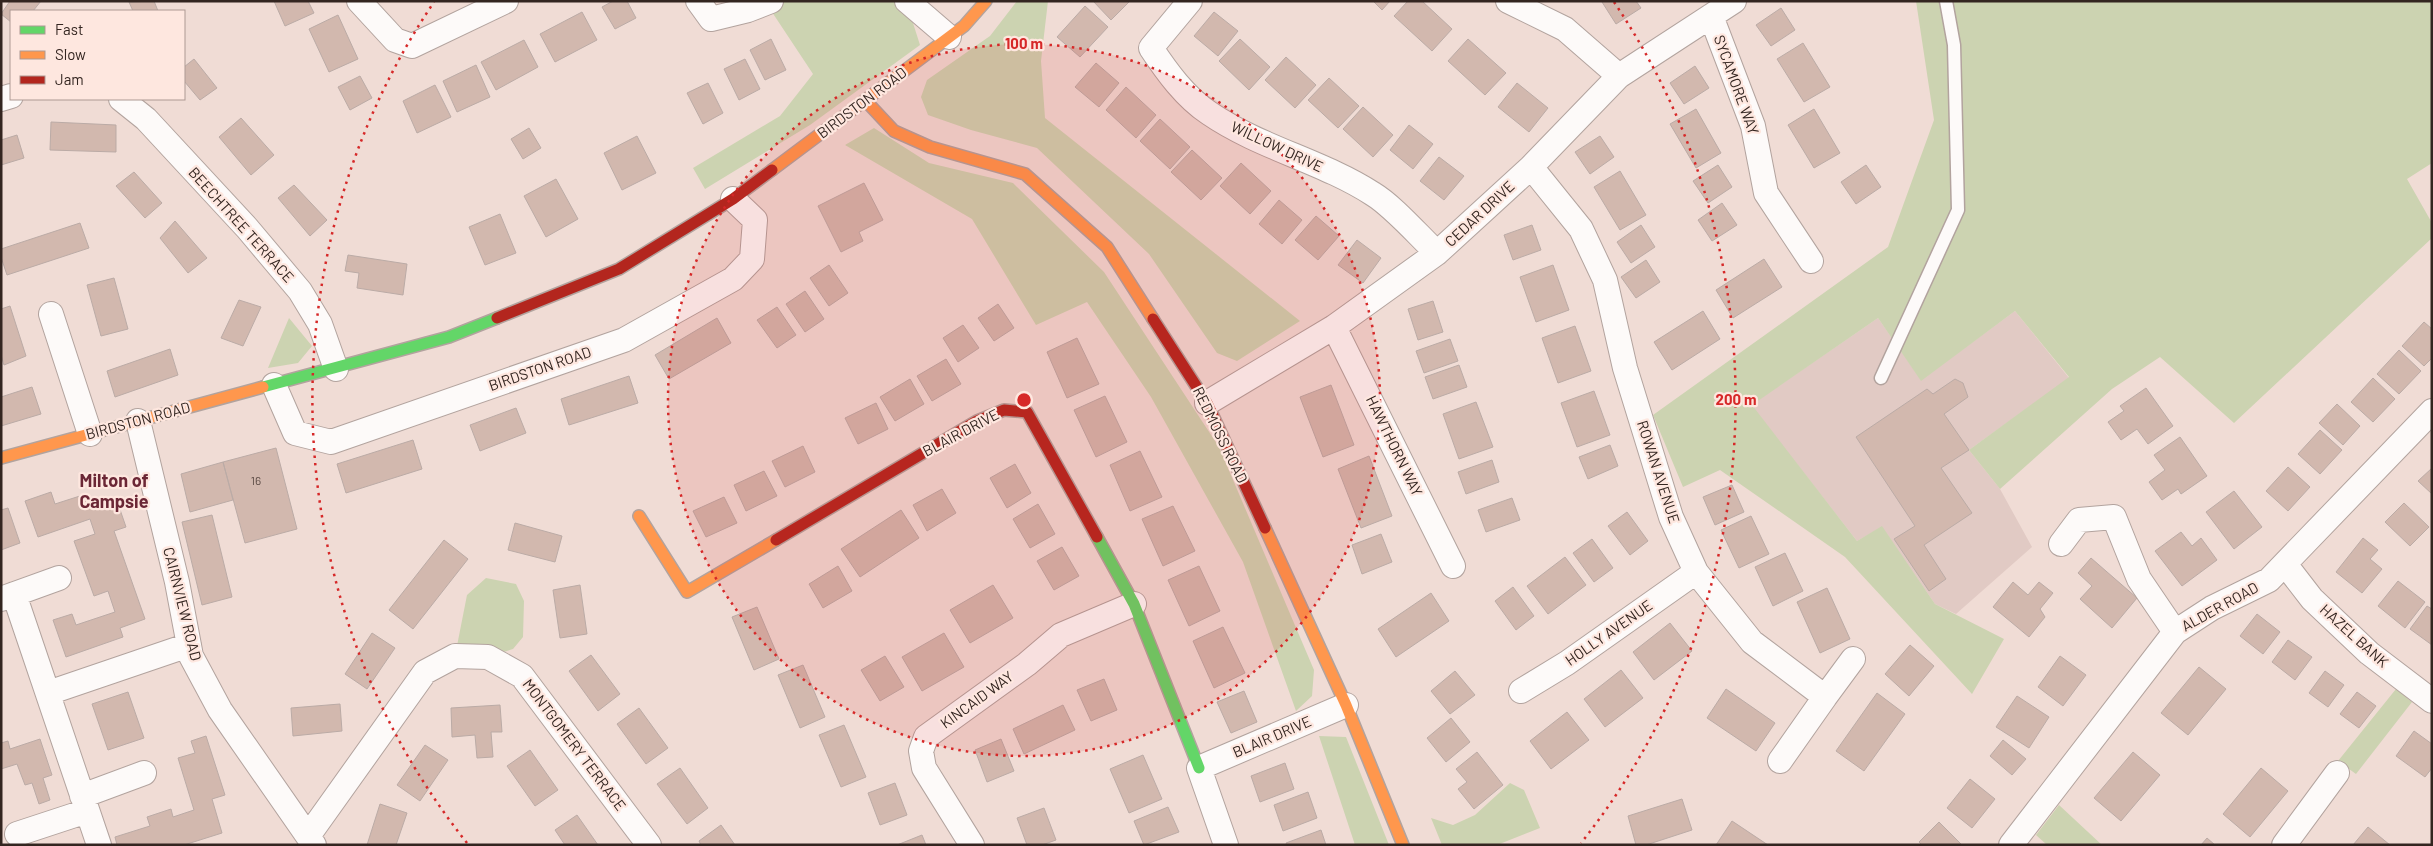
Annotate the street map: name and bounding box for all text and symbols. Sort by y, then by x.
legend [10,10,185,100]
text: Fast [55,20,83,38]
street label: SYCAMORE WAY [1711,32,1763,137]
text: 100 m [1005,34,1043,52]
text: Slow [55,45,86,63]
street label: BIRDSTON ROAD [813,63,910,142]
text: Jam [55,70,84,88]
street label: WILLOW DRIVE [1229,117,1326,175]
street label: BEECHTREE TERRACE [185,163,298,286]
street label: CEDAR DRIVE [1441,177,1518,250]
street label: BIRDSTON ROAD [486,342,593,394]
street label: REDMOSS ROAD [1190,383,1252,486]
text: 200 m [1715,390,1757,408]
centre of rings [1015,391,1033,409]
street label: HAWTHORN WAY [1363,392,1427,499]
street label: BIRDSTON ROAD [84,397,192,443]
street label: BLAIR DRIVE [919,405,1002,460]
street label: ROWAN AVENUE [1634,418,1684,526]
district label: Milton of Campsie [79,469,149,512]
house number: 16 [251,473,261,487]
street label: CAIRNVIEW ROAD [160,545,206,662]
street label: ALDER ROAD [2178,578,2261,635]
street label: HOLLY AVENUE [1561,595,1656,669]
street label: HAZEL BANK [2317,600,2393,671]
street label: KINCAID WAY [936,667,1016,732]
street label: MONTGOMERY TERRACE [519,675,630,814]
street label: BLAIR DRIVE [1230,711,1314,761]

